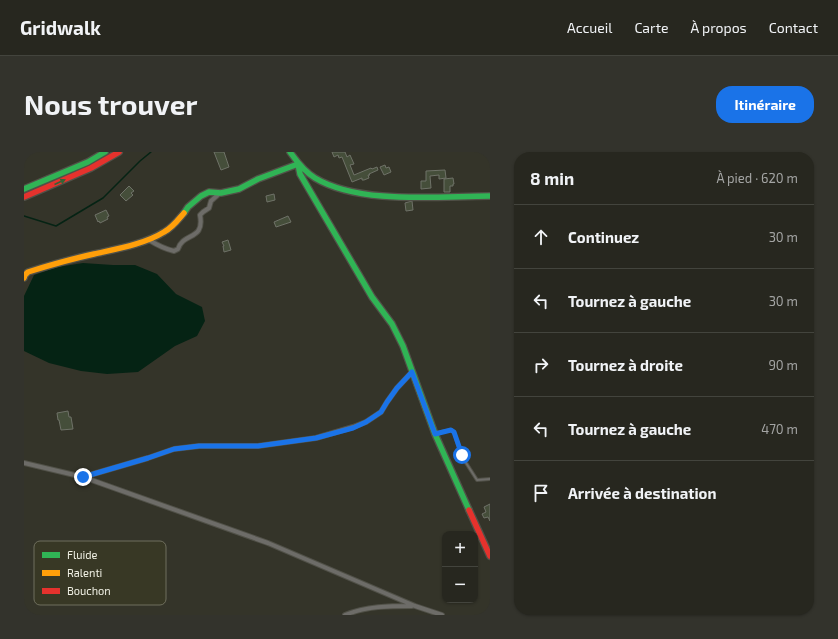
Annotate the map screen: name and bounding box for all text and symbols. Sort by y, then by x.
text: Gridwalk [20,16,101,39]
text: Accueil [567,19,612,36]
text: Carte [634,19,669,36]
text: À propos [691,19,747,36]
text: Contact [769,19,818,36]
button: Itinéraire [716,86,814,123]
text: Nous trouver [24,87,197,121]
text: 8 min [530,168,574,188]
text: À pied · 620 m [716,170,798,186]
one-way arrow [54,179,65,185]
icon: ahead [530,226,552,248]
text: Continuez [568,228,639,246]
text: 30 m [769,229,798,245]
icon: left [530,290,552,312]
text: Tournez à gauche [568,292,691,310]
text: 30 m [769,293,798,309]
icon: right [530,354,552,376]
text: Tournez à droite [568,356,683,374]
text: 90 m [768,357,798,373]
icon: left [530,418,552,440]
text: Tournez à gauche [568,420,691,438]
text: 470 m [761,421,798,437]
route start [453,446,471,464]
route end [74,468,92,486]
icon: arrive [530,482,552,504]
text: Arrivée à destination [568,484,716,502]
map controls [442,531,478,603]
button: + [442,531,478,567]
legend [34,541,166,605]
text: Fluide [67,548,97,561]
text: Ralenti [67,566,102,579]
button: − [442,567,478,603]
text: Bouchon [67,584,111,597]

